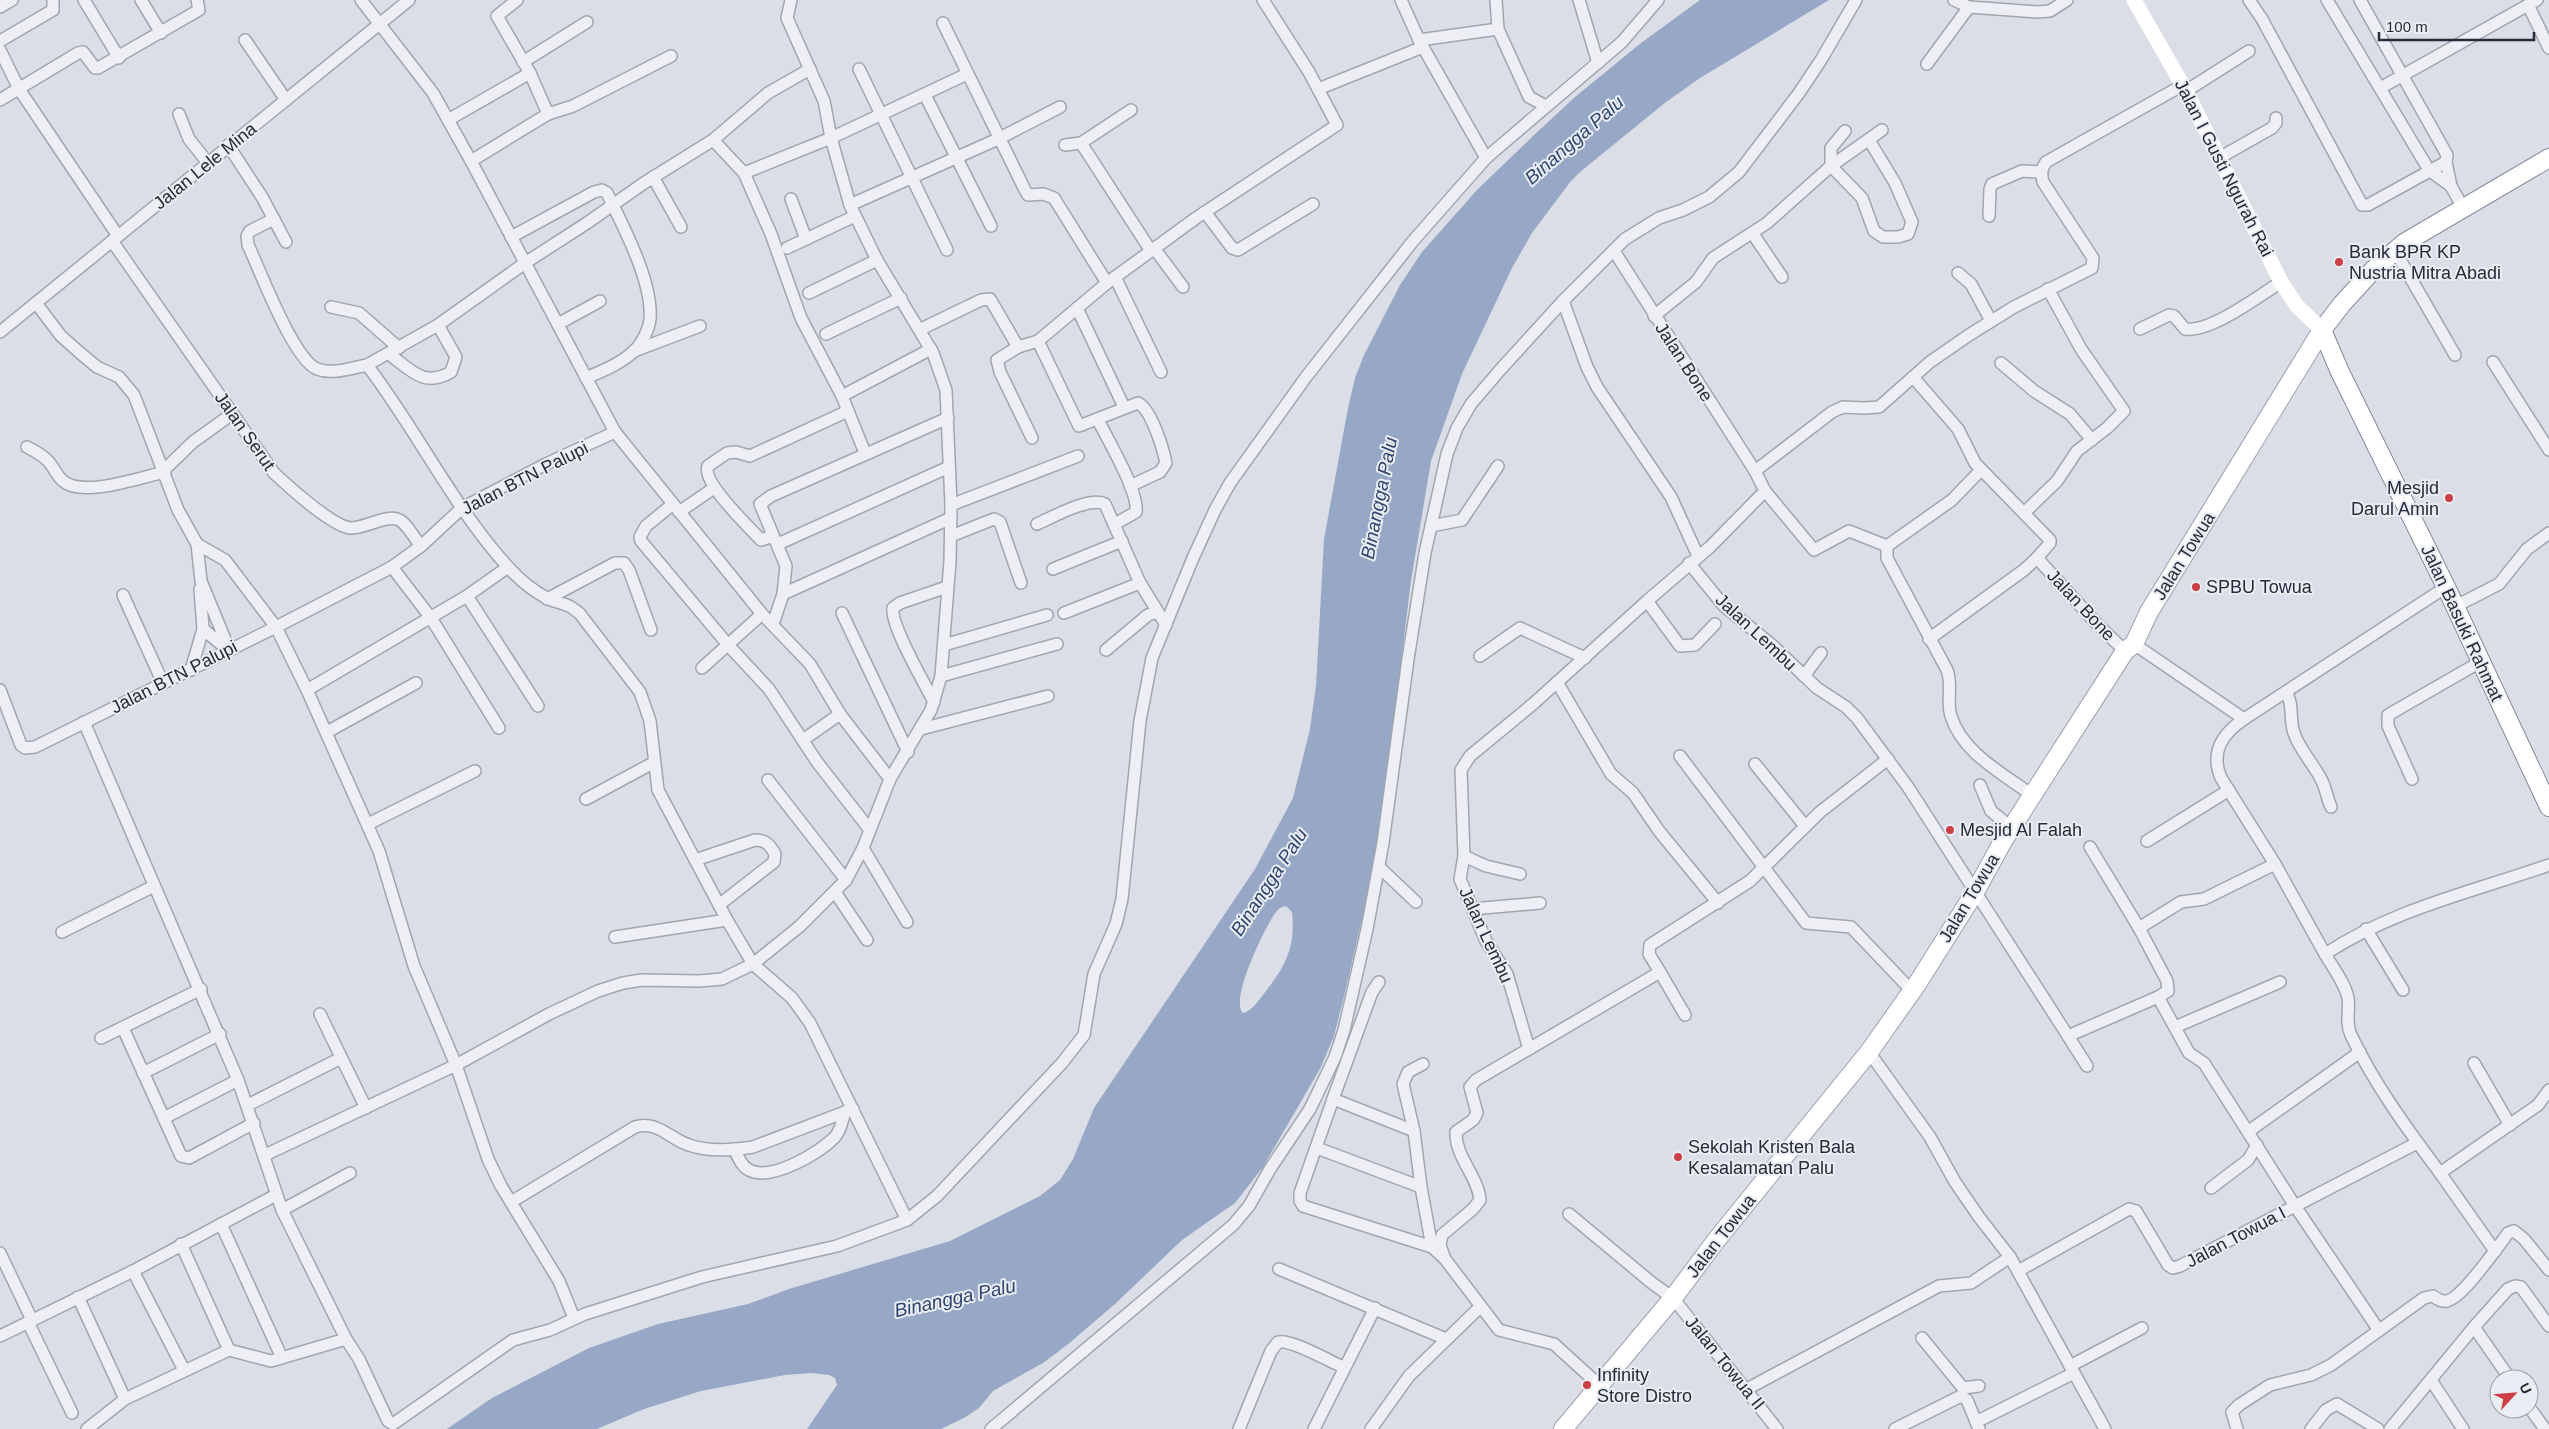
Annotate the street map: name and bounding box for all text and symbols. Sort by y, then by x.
scale bar [2379,10,2534,42]
text: 100 m [2386,18,2428,35]
street label: Jalan I Gusti Ngurah Rai [2171,76,2277,260]
water label: Binangga Palu [1520,91,1628,188]
street label: Jalan Lele Mina [150,118,261,213]
place label: Bank BPR KP Nustria Mitra Abadi [2349,242,2501,283]
marker: Bank BPR KP Nustria Mitra Abadi [2333,256,2345,268]
street label: Jalan Bone [1651,319,1717,405]
street label: Jalan Serut [211,388,279,474]
water label: Binangga Palu [1357,435,1401,561]
street label: Jalan BTN Palupi [459,438,591,518]
place label: Mesjid Darul Amin [2351,478,2439,519]
marker: Mesjid Darul Amin [2443,492,2455,504]
street label: Jalan Towua [2149,508,2219,604]
street label: Jalan Basuki Rahmat [2417,542,2507,704]
street label: Jalan Bone [2043,565,2119,645]
place label: SPBU Towua [2206,577,2313,597]
marker: SPBU Towua [2190,581,2202,593]
street label: Jalan Lembu [1711,590,1801,674]
street label: Jalan BTN Palupi [108,637,240,717]
place label: Mesjid Al Falah [1960,820,2082,840]
water label: Binangga Palu [1227,824,1312,940]
marker: Mesjid Al Falah [1944,824,1956,836]
street label: Jalan Towua [1935,849,2004,946]
street label: Jalan Lembu [1455,884,1517,986]
place label: Sekolah Kristen Bala Kesalamatan Palu [1688,1137,1856,1178]
marker: Sekolah Kristen Bala Kesalamatan Palu [1672,1151,1684,1163]
street label: Jalan Towua [1682,1190,1760,1281]
street label: Jalan Towua I [2183,1202,2289,1272]
water label: Binangga Palu [892,1275,1018,1321]
street label: Jalan Towua II [1681,1312,1769,1414]
place label: Infinity Store Distro [1597,1365,1692,1406]
north arrow [2489,1369,2539,1419]
marker: Infinity Store Distro [1581,1379,1593,1391]
text: U [2516,1380,2535,1396]

